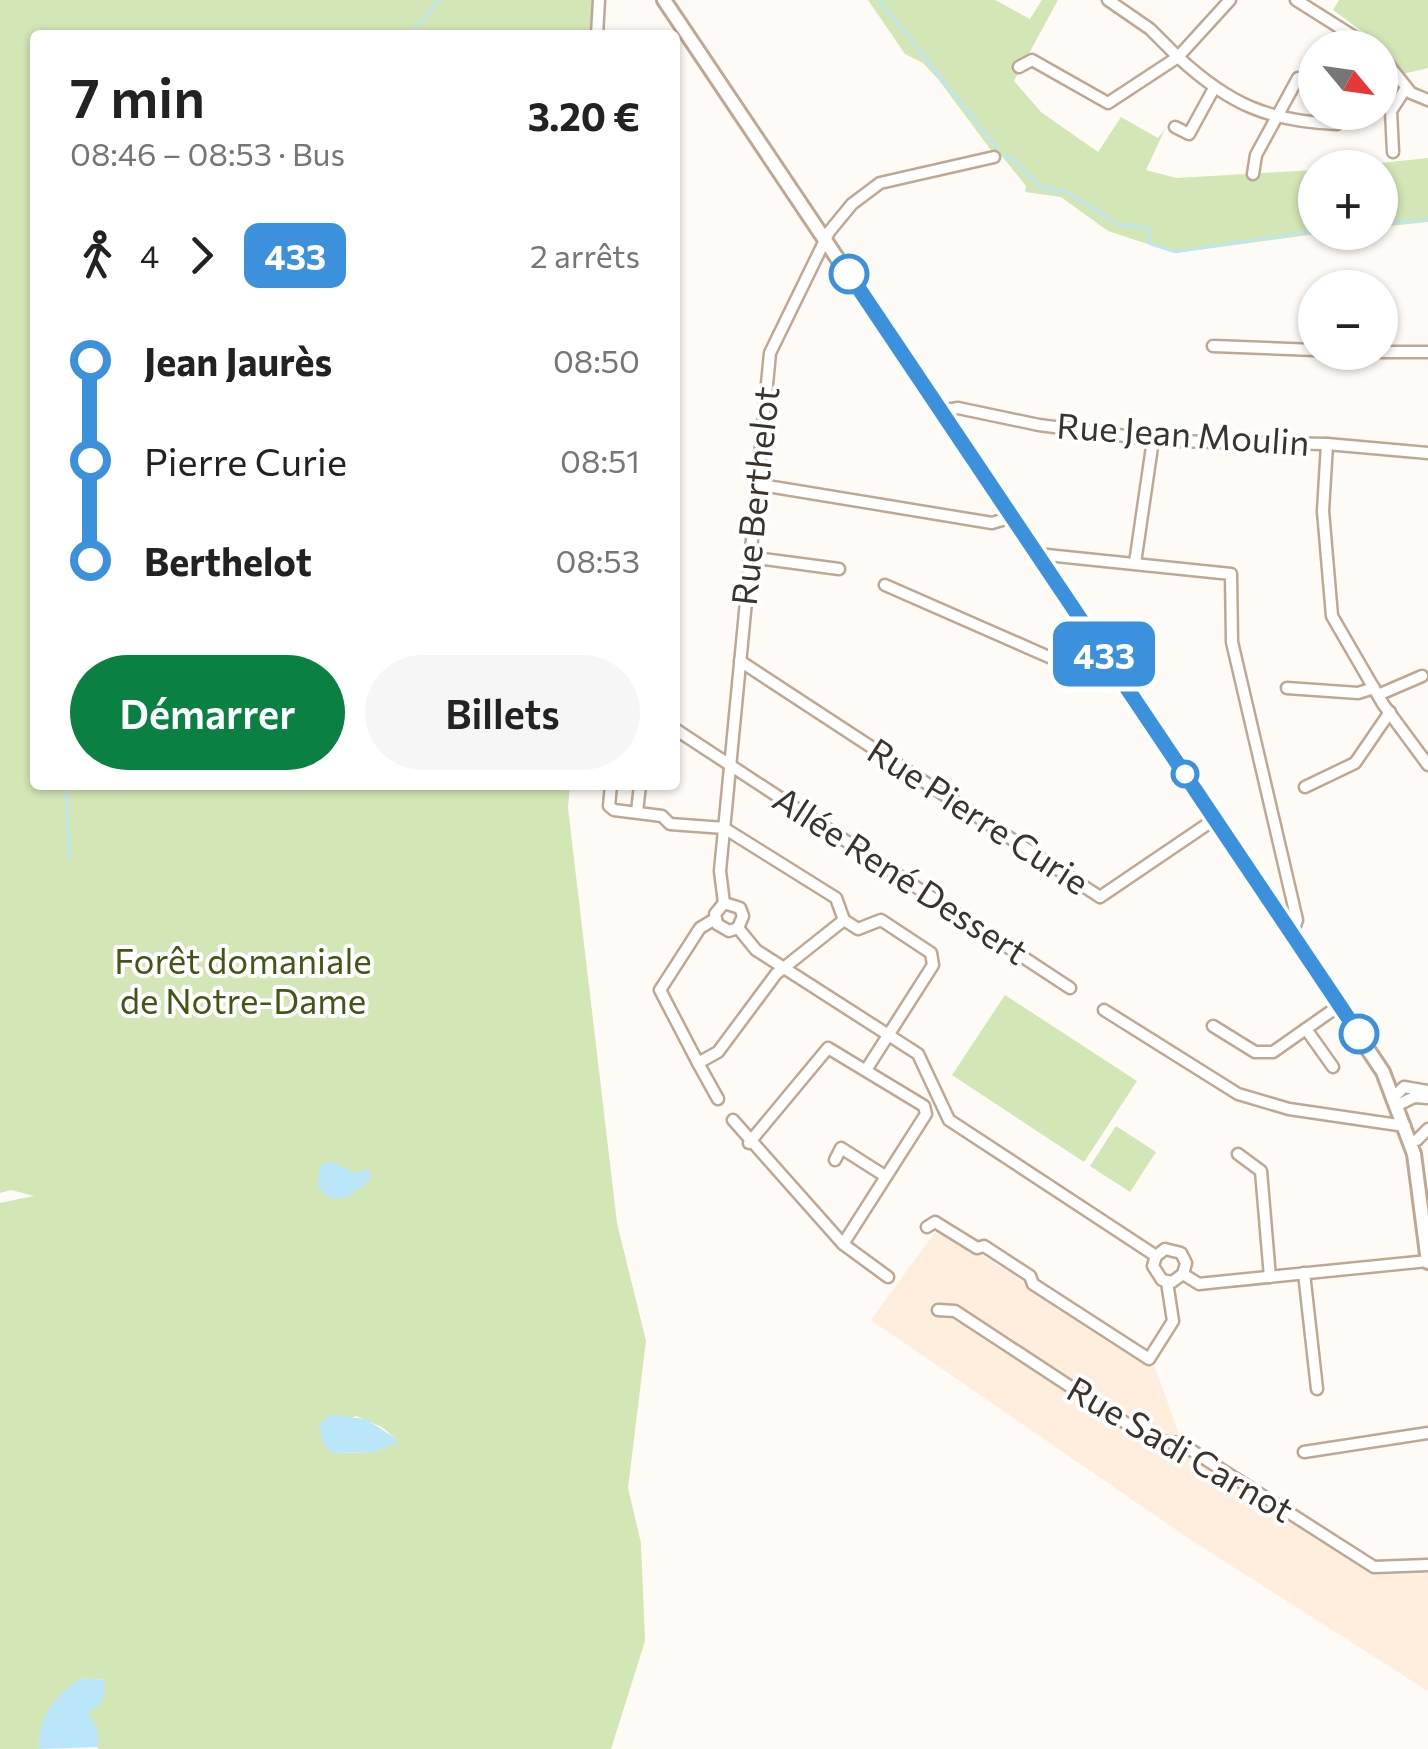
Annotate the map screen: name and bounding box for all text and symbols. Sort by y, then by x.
north arrow [1298,30,1398,130]
map controls [1298,30,1398,370]
text: 7 min [70,62,205,129]
text: 3.20 € [528,92,640,139]
text: 08:46 – 08:53 · Bus [70,133,345,173]
button: + [1298,150,1398,250]
icon: walk [70,228,125,283]
icon: forward [174,228,229,283]
text: 433 [264,234,326,277]
text: 4 [140,235,159,275]
text: 2 arrêts [530,235,640,275]
unlabelled marker [830,255,868,293]
button: − [1298,270,1398,370]
text: Jean Jaurès [144,337,332,384]
text: 08:50 [553,340,640,380]
street label: Rue Berthelot [721,384,786,607]
street label: Rue Jean Moulin [1055,402,1311,463]
text: Pierre Curie [144,437,347,484]
text: 08:51 [560,440,640,480]
text: Berthelot [144,537,312,584]
text: 08:53 [556,540,640,580]
line badge: 433 [1046,622,1162,686]
text: 433 [1073,633,1135,676]
button: Démarrer [70,655,345,770]
button: Billets [365,655,640,770]
street label: Rue Pierre Curie [861,727,1098,902]
unlabelled marker [1172,761,1198,787]
street label: Allée René Dessert [766,776,1037,972]
park label: Forêt domaniale de Notre-Dame [114,938,372,1021]
unlabelled marker [1340,1015,1378,1053]
street label: Rue Sadi Carnot [1060,1366,1302,1530]

